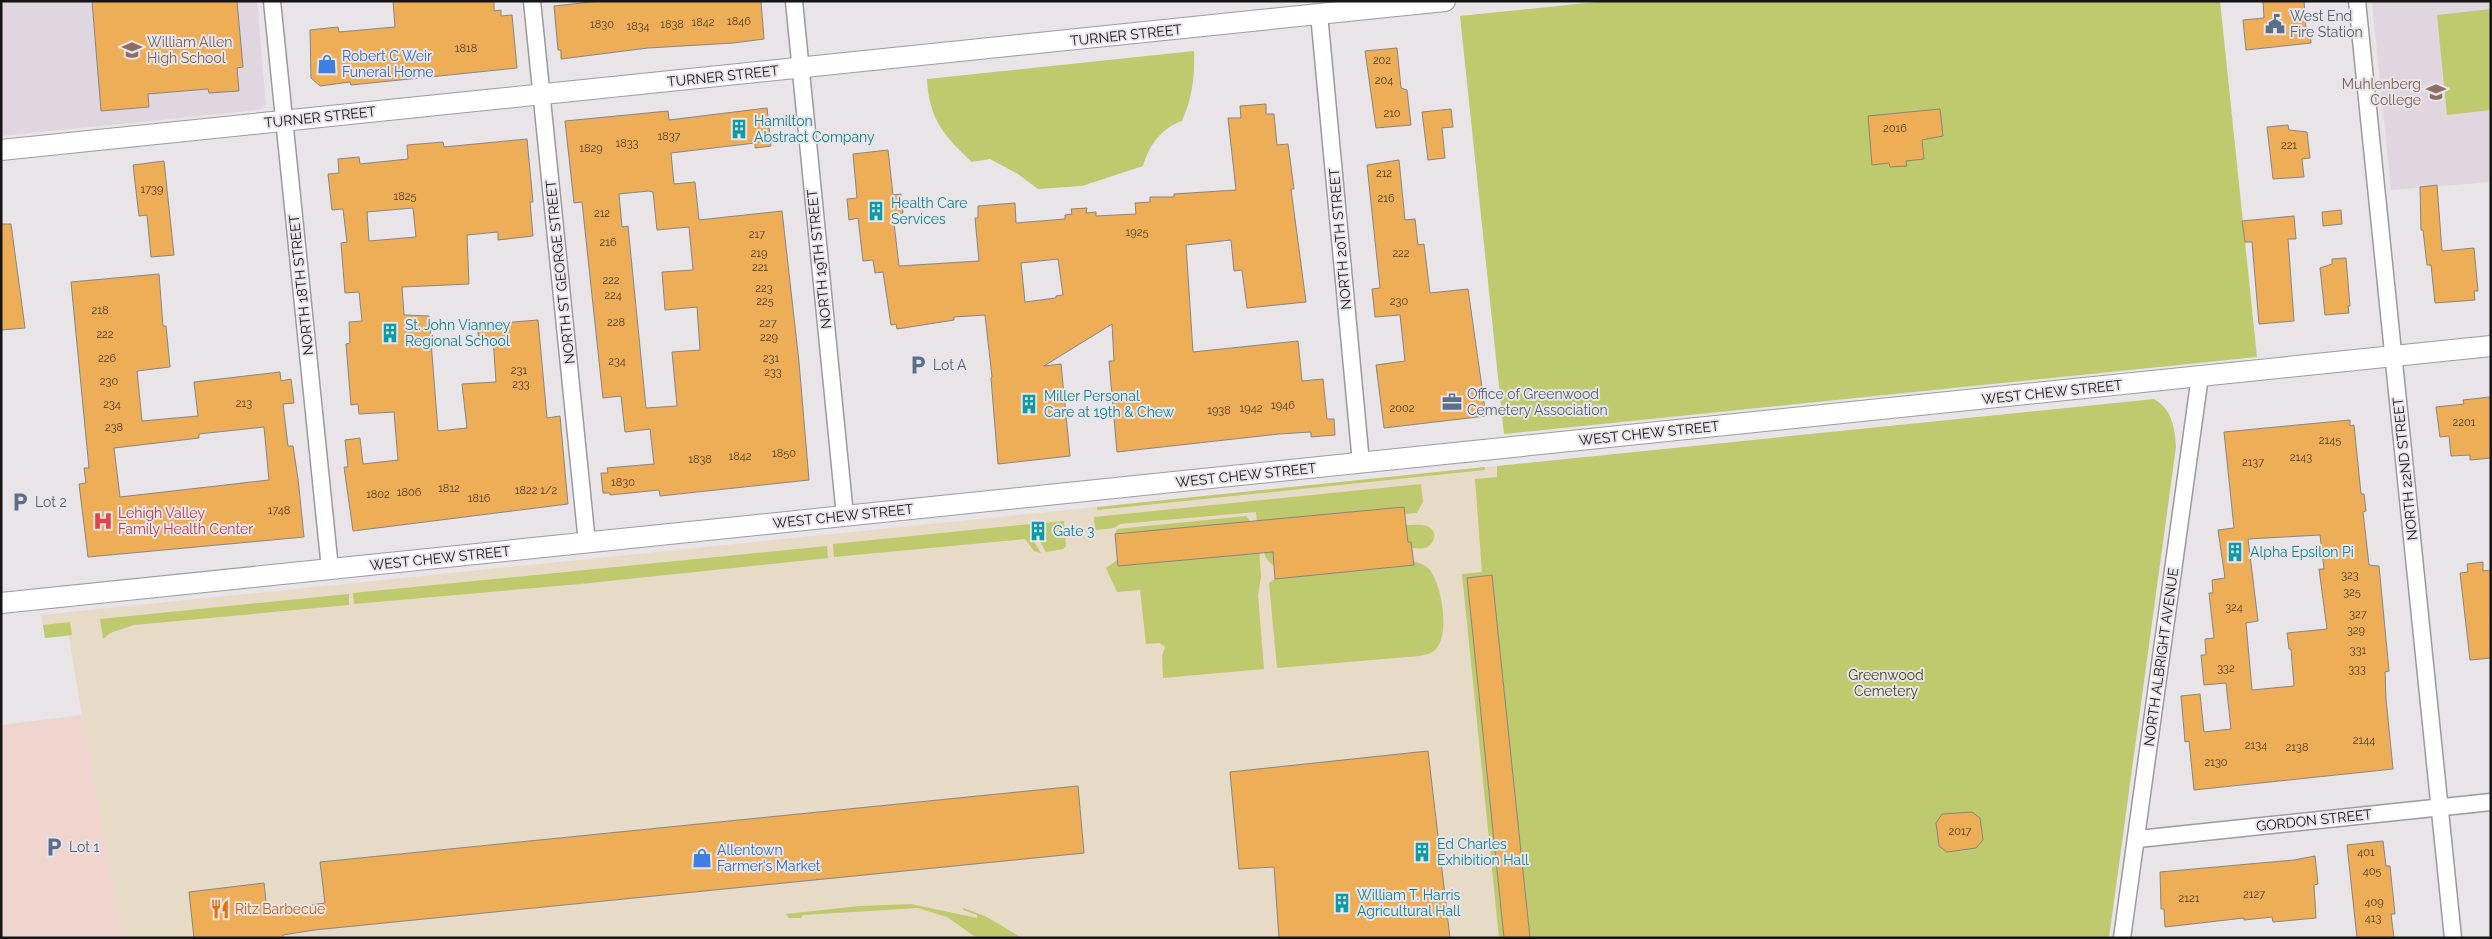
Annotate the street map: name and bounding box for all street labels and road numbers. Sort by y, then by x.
street label: TURNER STREET [1069,21,1183,49]
street label: TURNER STREET [666,62,780,90]
street label: TURNER STREET [263,103,377,131]
street label: NORTH 20TH STREET [1326,167,1354,310]
street label: NORTH ST GEORGE STREET [542,179,578,365]
street label: NORTH 19TH STREET [804,188,834,330]
street label: NORTH 18TH STREET [286,213,316,356]
street label: WEST CHEW STREET [1981,377,2124,407]
street label: NORTH 22ND STREET [2389,396,2420,541]
street label: WEST CHEW STREET [1578,418,1721,448]
street label: WEST CHEW STREET [1175,460,1318,490]
street label: WEST CHEW STREET [772,501,915,531]
street label: WEST CHEW STREET [369,543,512,573]
street label: NORTH ALBRIGHT AVENUE [2141,567,2181,747]
street label: GORDON STREET [2255,806,2373,834]

